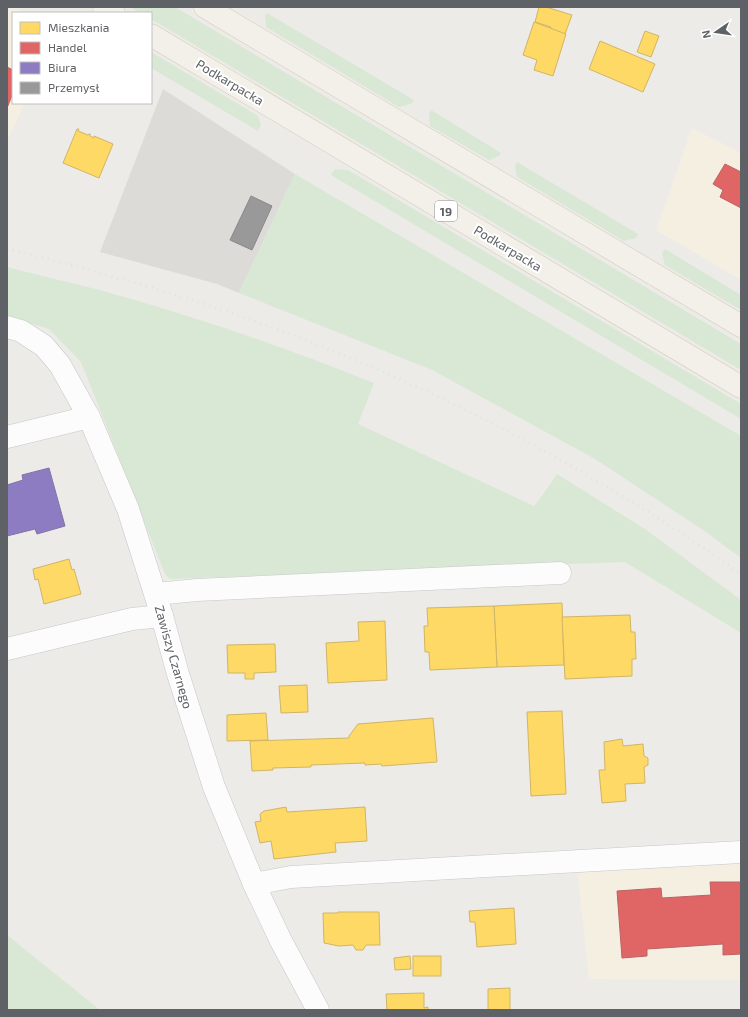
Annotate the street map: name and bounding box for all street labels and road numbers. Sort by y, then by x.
street label: Podkarpacka [193,56,267,108]
road number: 19 [435,201,457,221]
street label: Podkarpacka [471,222,545,274]
street label: Zawiszy Czarnego [152,604,196,710]

